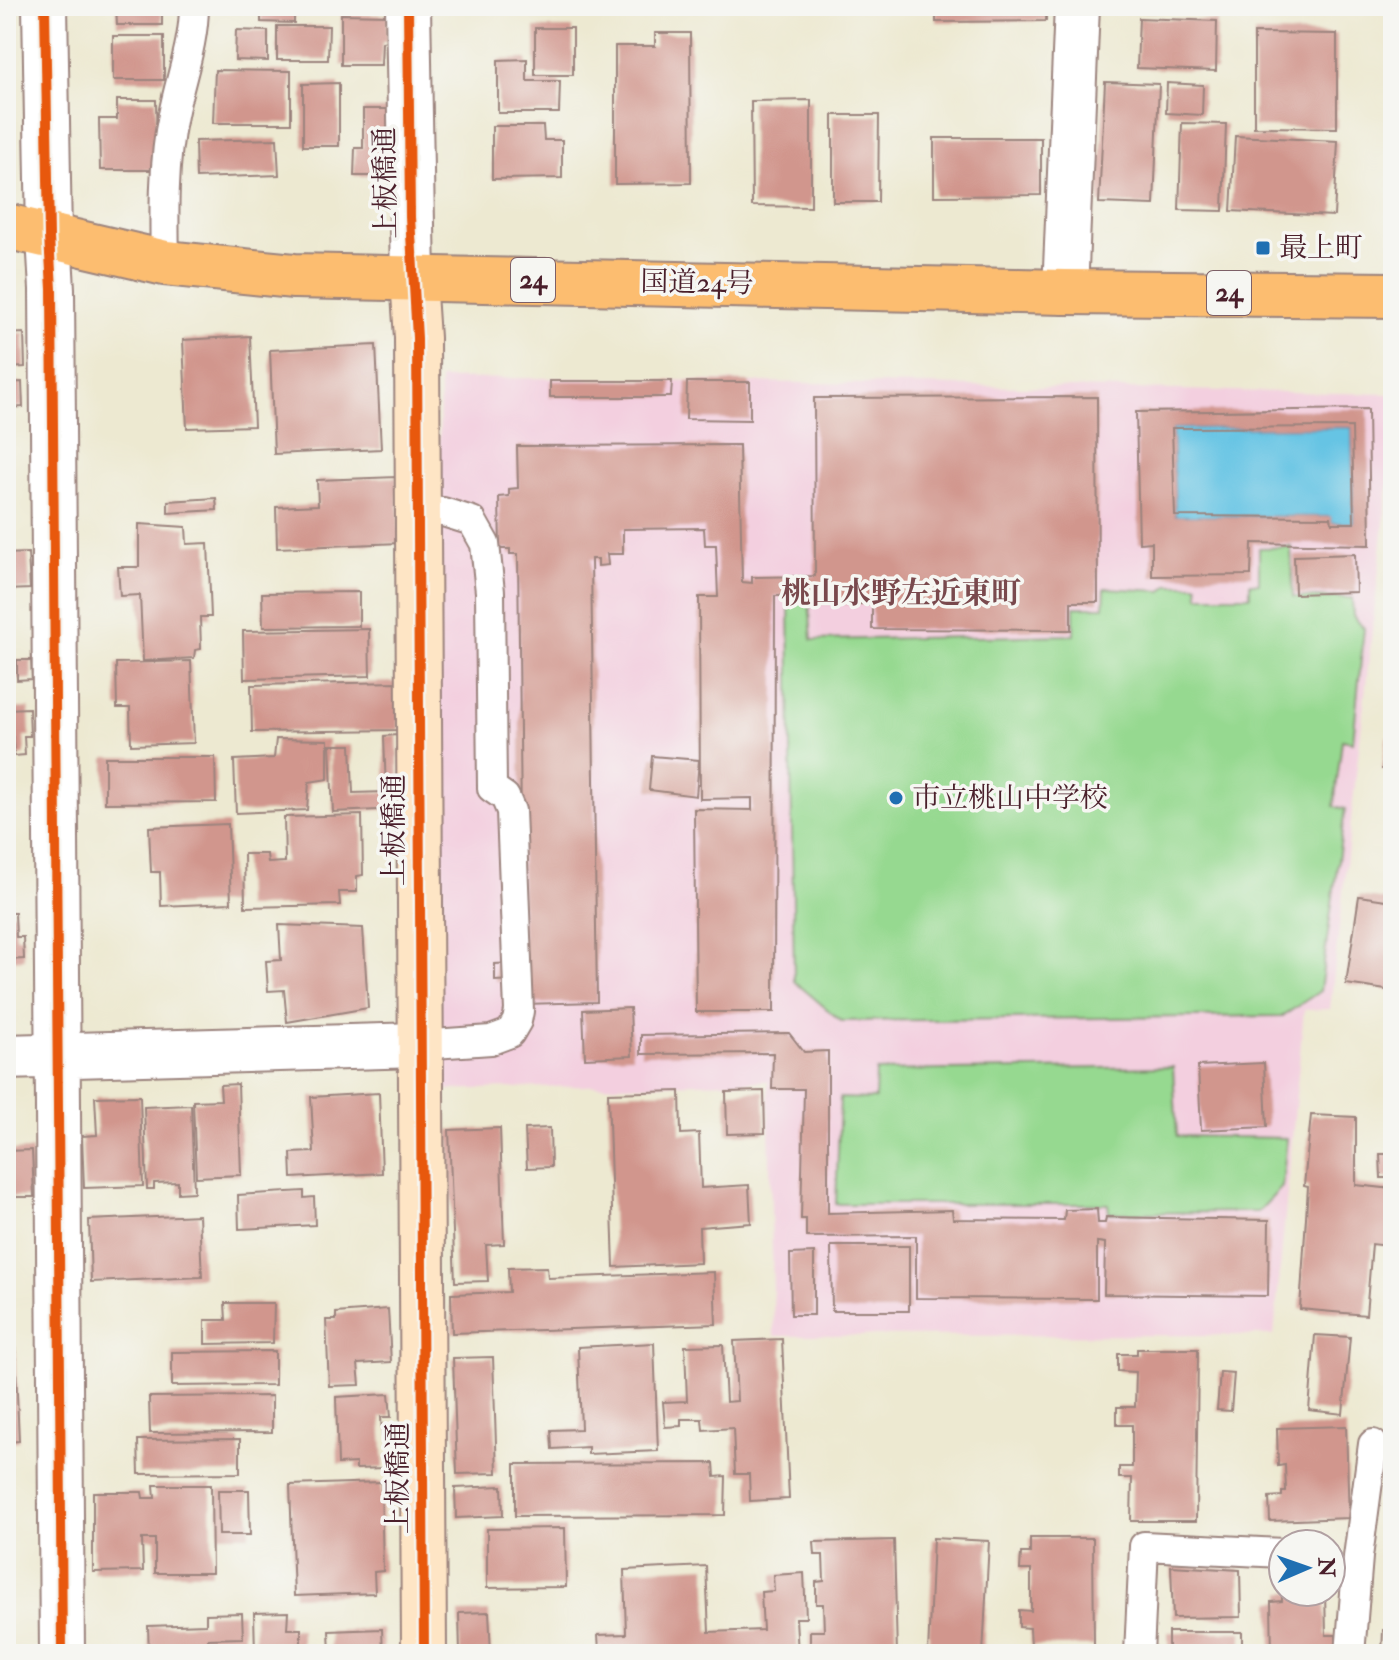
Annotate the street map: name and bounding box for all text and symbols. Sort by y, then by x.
street label: 上板橋通 [368,127,404,239]
place label: 最上町 [1279,231,1363,266]
marker: 最上町 [1254,239,1272,257]
road number: 24 [511,258,555,302]
street label: 国道24号 [640,265,754,301]
road number: 24 [1207,271,1251,315]
district label: 桃山水野左近東町 [781,575,1021,612]
street label: 上板橋通 [377,774,412,886]
place label: 市立桃山中学校 [912,781,1108,816]
marker: 市立桃山中学校 [887,789,905,807]
street label: 上板橋通 [381,1422,416,1534]
north arrow [1267,1528,1347,1608]
text: N [1312,1556,1340,1578]

